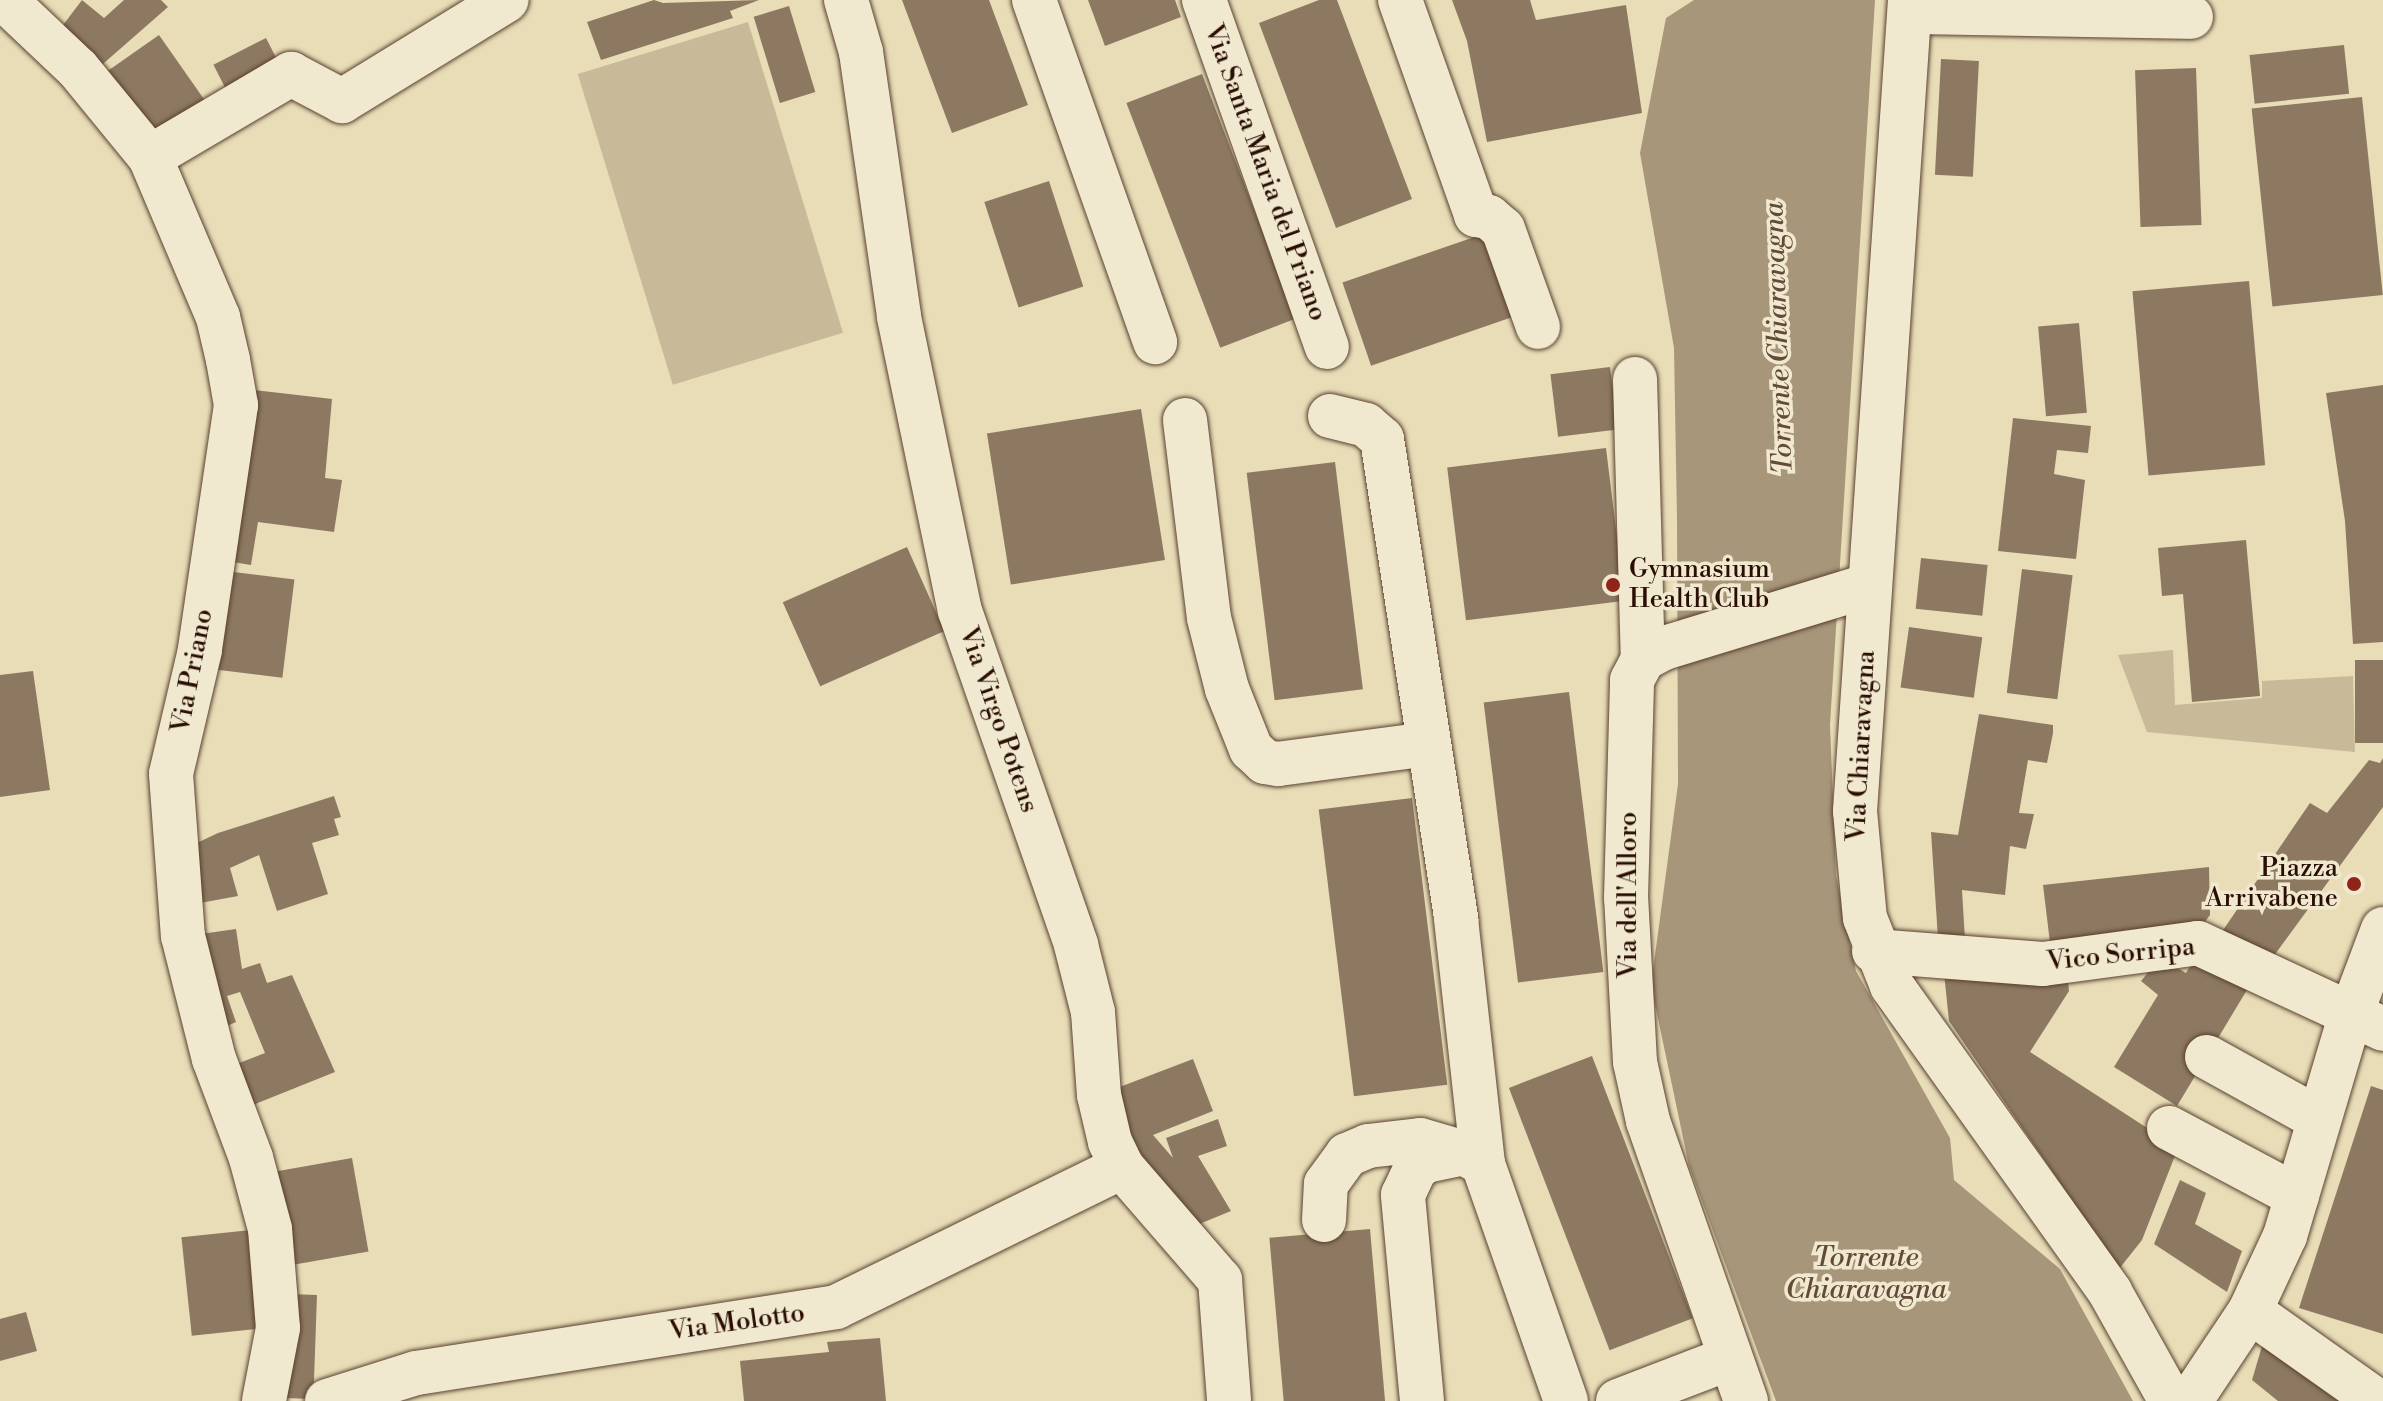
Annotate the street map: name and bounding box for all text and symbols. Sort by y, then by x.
street label: Via Santa Maria del Priano [1197,20,1333,326]
water label: Torrente Chiaravagna [1757,202,1801,474]
place label: Gymnasium Health Club [1629,554,1770,616]
marker: Gymnasium Health Club [1604,576,1622,594]
street label: Via Priano [166,606,220,736]
street label: Via Virgo Potens [952,623,1044,817]
street label: Via Chiaravagna [1841,650,1883,842]
street label: Via dell'Alloro [1613,812,1645,978]
place label: Piazza Arrivabene [2206,853,2338,914]
marker: Piazza Arrivabene [2345,875,2363,893]
street label: Vico Sorripa [2045,932,2197,978]
water label: Torrente Chiaravagna [1786,1241,1946,1307]
street label: Via Molotto [667,1298,807,1348]

